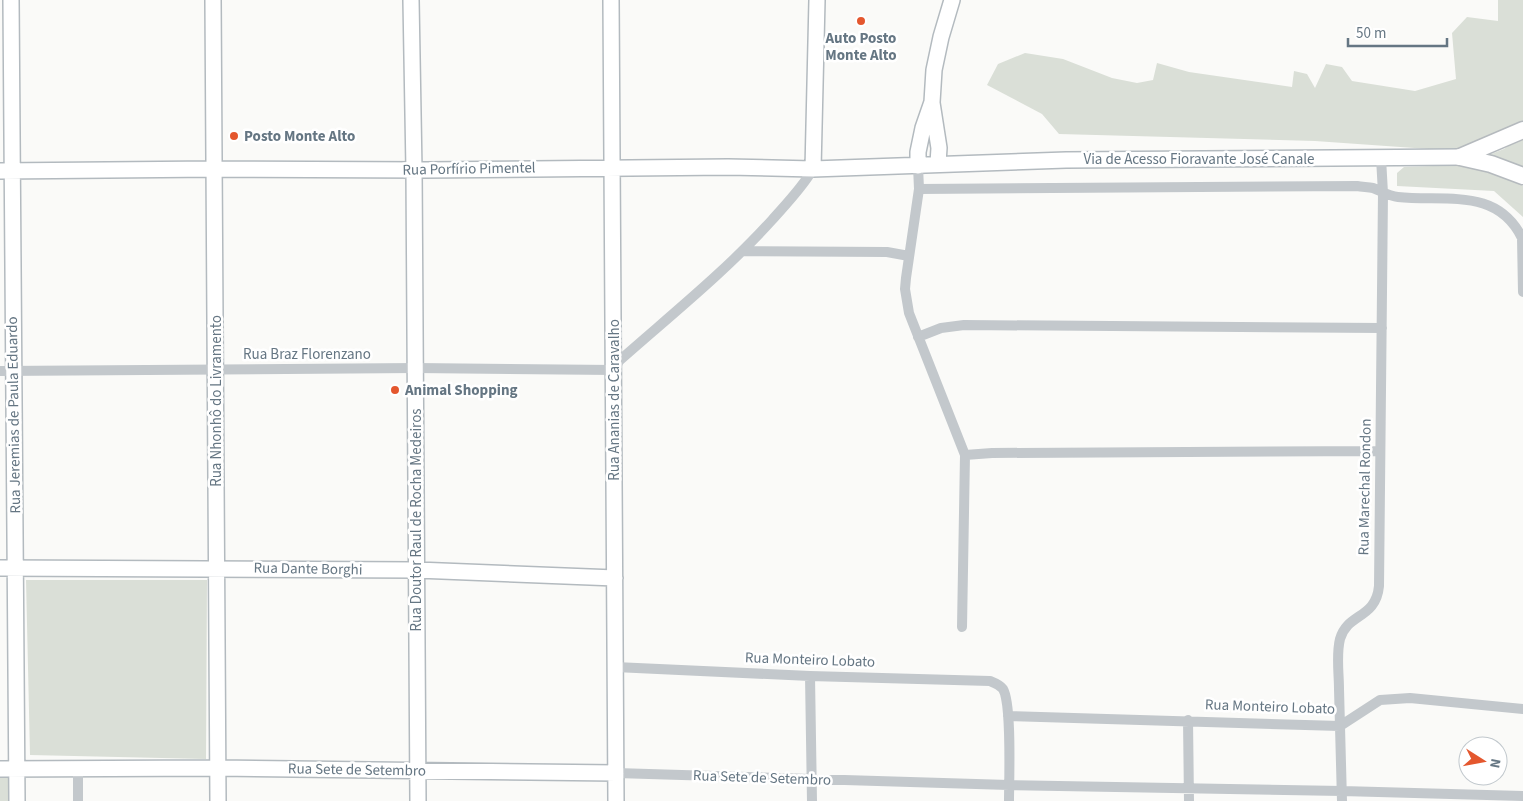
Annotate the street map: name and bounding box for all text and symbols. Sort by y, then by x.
marker: Auto Posto Monte Alto [855,15,867,27]
scale bar [1348,15,1447,47]
text: 50 m [1356,23,1386,44]
place label: Auto Posto Monte Alto [825,28,897,66]
place label: Posto Monte Alto [244,126,355,147]
marker: Posto Monte Alto [228,130,240,142]
street label: Via de Acesso Fioravante José Canale [1083,149,1315,170]
street label: Rua Porfírio Pimentel [402,157,536,181]
street label: Rua Nhonhô do Livramento [206,315,227,487]
street label: Rua Jeremias de Paula Eduardo [2,316,26,514]
street label: Rua Ananias de Caravalho [604,319,625,481]
street label: Rua Braz Florenzano [243,344,371,365]
place label: Animal Shopping [404,380,518,401]
marker: Animal Shopping [389,384,401,396]
street label: Rua Doutor Raul de Rocha Medeiros [406,408,427,632]
street label: Rua Marechal Rondon [1353,418,1377,556]
street label: Rua Dante Borghi [253,558,363,580]
street label: Rua Monteiro Lobato [744,647,876,673]
street label: Rua Monteiro Lobato [1204,694,1336,720]
north arrow [1458,736,1508,786]
text: N [1484,757,1505,770]
street label: Rua Sete de Setembro [288,758,426,782]
street label: Rua Sete de Setembro [693,765,831,791]

